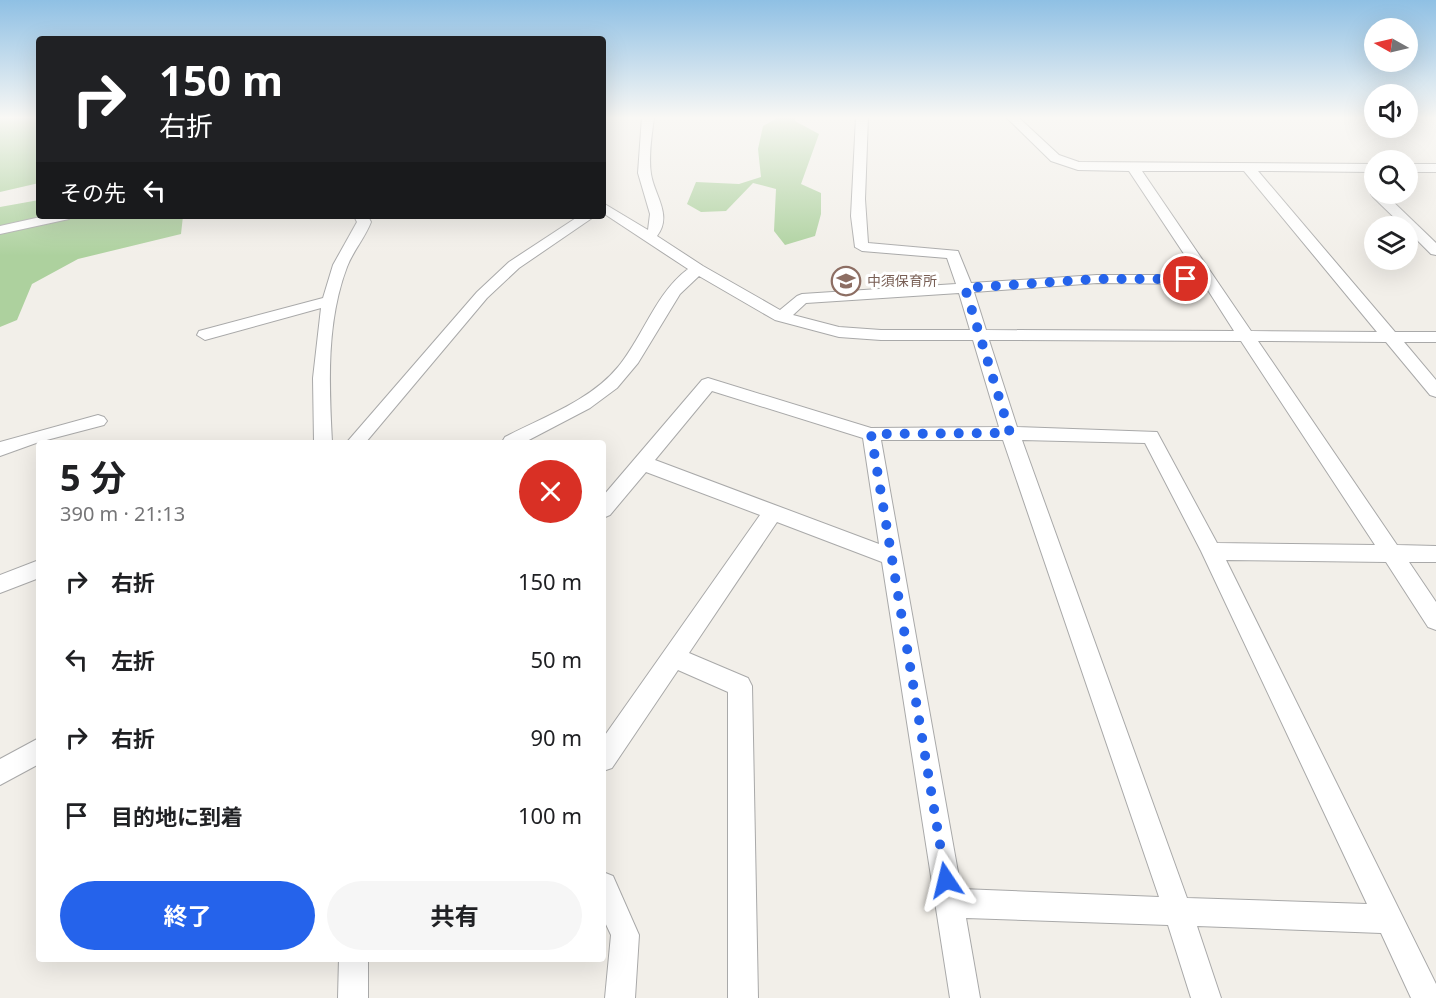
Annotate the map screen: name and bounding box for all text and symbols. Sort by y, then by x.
north arrow [1364,18,1418,72]
map controls [1364,18,1418,270]
text: 150 m [159,51,283,108]
icon: right [60,60,138,138]
button: sound [1364,84,1418,138]
text: 右折 [159,107,213,144]
button: search [1364,150,1418,204]
icon: left [138,174,171,207]
text: その先 [60,177,126,207]
button: layers [1364,216,1418,270]
pin [1160,253,1211,304]
icon: arrive [1169,262,1202,295]
school or university icon: 中須保育所 [830,265,862,297]
place label: 中須保育所 [867,271,937,290]
text: 5 分 [60,453,126,502]
button: close [519,460,582,523]
text: 390 m · 21:13 [60,500,185,527]
icon: right [60,565,93,598]
text: 150 m [518,566,582,596]
text: 右折 [111,567,155,597]
icon: left [60,643,93,676]
text: 50 m [531,644,582,674]
text: 左折 [111,645,155,675]
icon: right [60,721,93,754]
text: 90 m [531,722,582,752]
text: 右折 [111,723,155,753]
icon: arrive [60,799,93,832]
text: 100 m [518,800,582,830]
text: 目的地に到着 [111,801,243,831]
position arrow [914,848,978,912]
button: 終了 [60,881,315,950]
button: 共有 [327,881,582,950]

